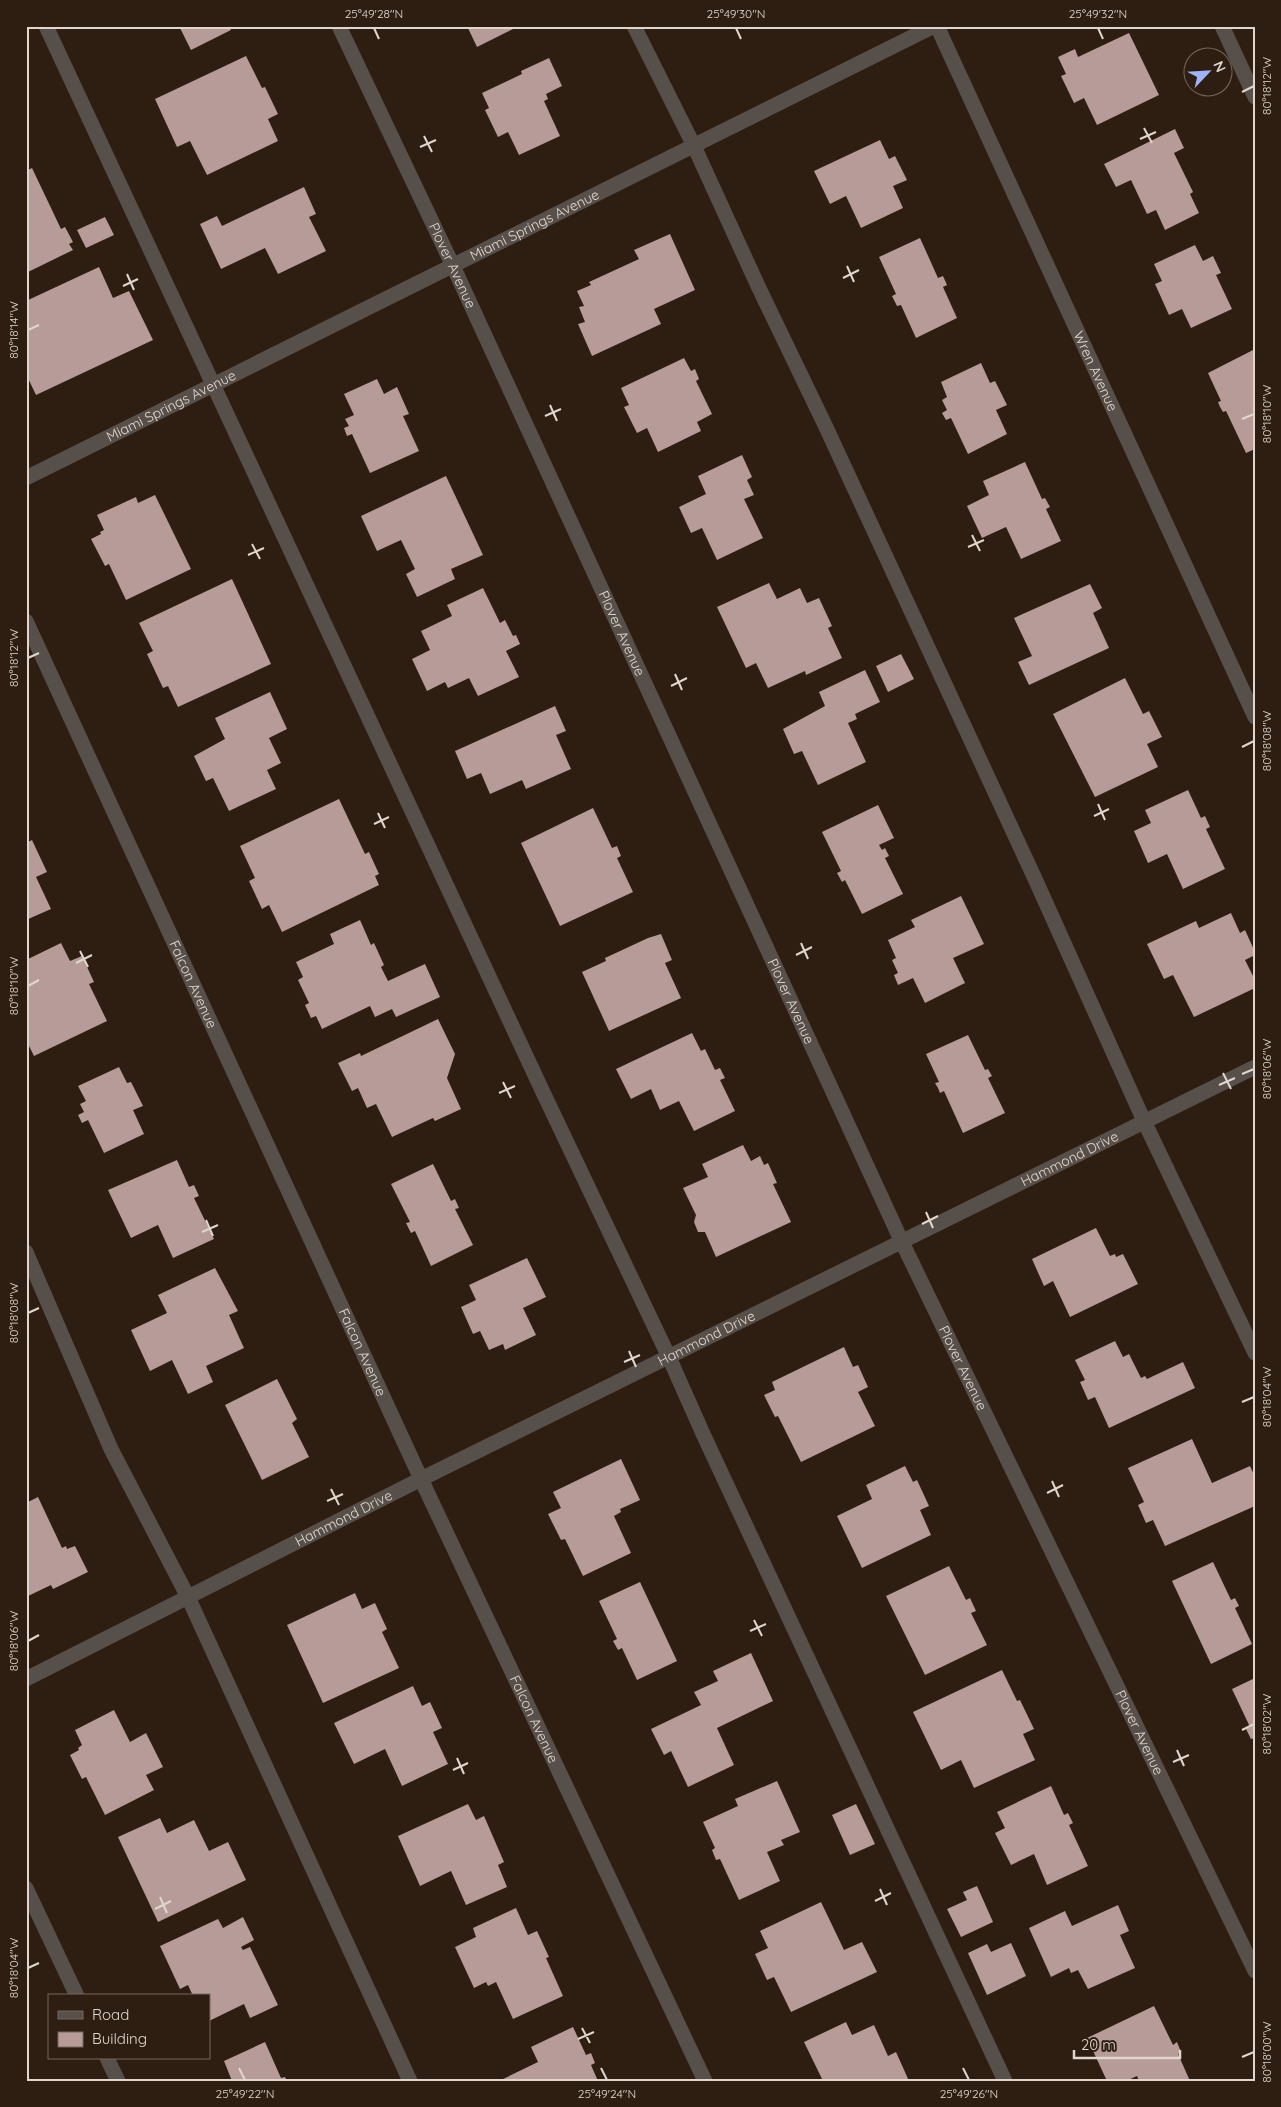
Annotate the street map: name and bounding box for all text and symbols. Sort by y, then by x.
text: 25°49'28"N [345,6,403,21]
text: 25°49'30"N [706,6,766,21]
text: 25°49'32"N [1069,6,1127,21]
north arrow [1184,48,1234,98]
text: 80°18'12"W [1259,57,1274,115]
text: N [1209,58,1230,75]
street label: Miami Springs Avenue [467,185,602,265]
street label: Plover Avenue [425,220,480,311]
text: 80°18'14"W [6,301,21,359]
street label: Wren Avenue [1070,328,1122,414]
street label: Miami Springs Avenue [103,366,239,446]
text: 80°18'10"W [1259,384,1274,443]
street label: Plover Avenue [594,588,649,679]
text: 80°18'12"W [6,629,21,687]
text: 80°18'08"W [1259,710,1274,771]
street label: Falcon Avenue [165,938,221,1031]
text: 80°18'10"W [6,956,21,1015]
street label: Plover Avenue [764,956,819,1047]
text: 80°18'06"W [1259,1038,1274,1099]
street label: Hammond Drive [1018,1127,1121,1190]
text: 80°18'08"W [6,1282,21,1343]
street label: Falcon Avenue [335,1305,391,1399]
street label: Hammond Drive [654,1306,758,1370]
street label: Plover Avenue [935,1323,991,1413]
text: 80°18'04"W [1259,1366,1274,1427]
street label: Hammond Drive [292,1486,395,1550]
text: 80°18'06"W [6,1610,21,1671]
street label: Falcon Avenue [506,1672,563,1766]
street label: Plover Avenue [1111,1687,1168,1778]
text: 80°18'02"W [1259,1693,1274,1754]
text: 80°18'04"W [6,1937,21,1998]
legend [48,1994,210,2060]
text: Road [92,2005,129,2024]
text: 80°18'00"W [1259,2021,1274,2083]
scale bar [1074,2027,1180,2059]
text: Building [92,2029,147,2048]
text: 20 m [1081,2035,1116,2054]
text: 25°49'22"N [216,2086,274,2101]
text: 25°49'24"N [578,2086,636,2101]
text: 25°49'26"N [940,2086,998,2101]

